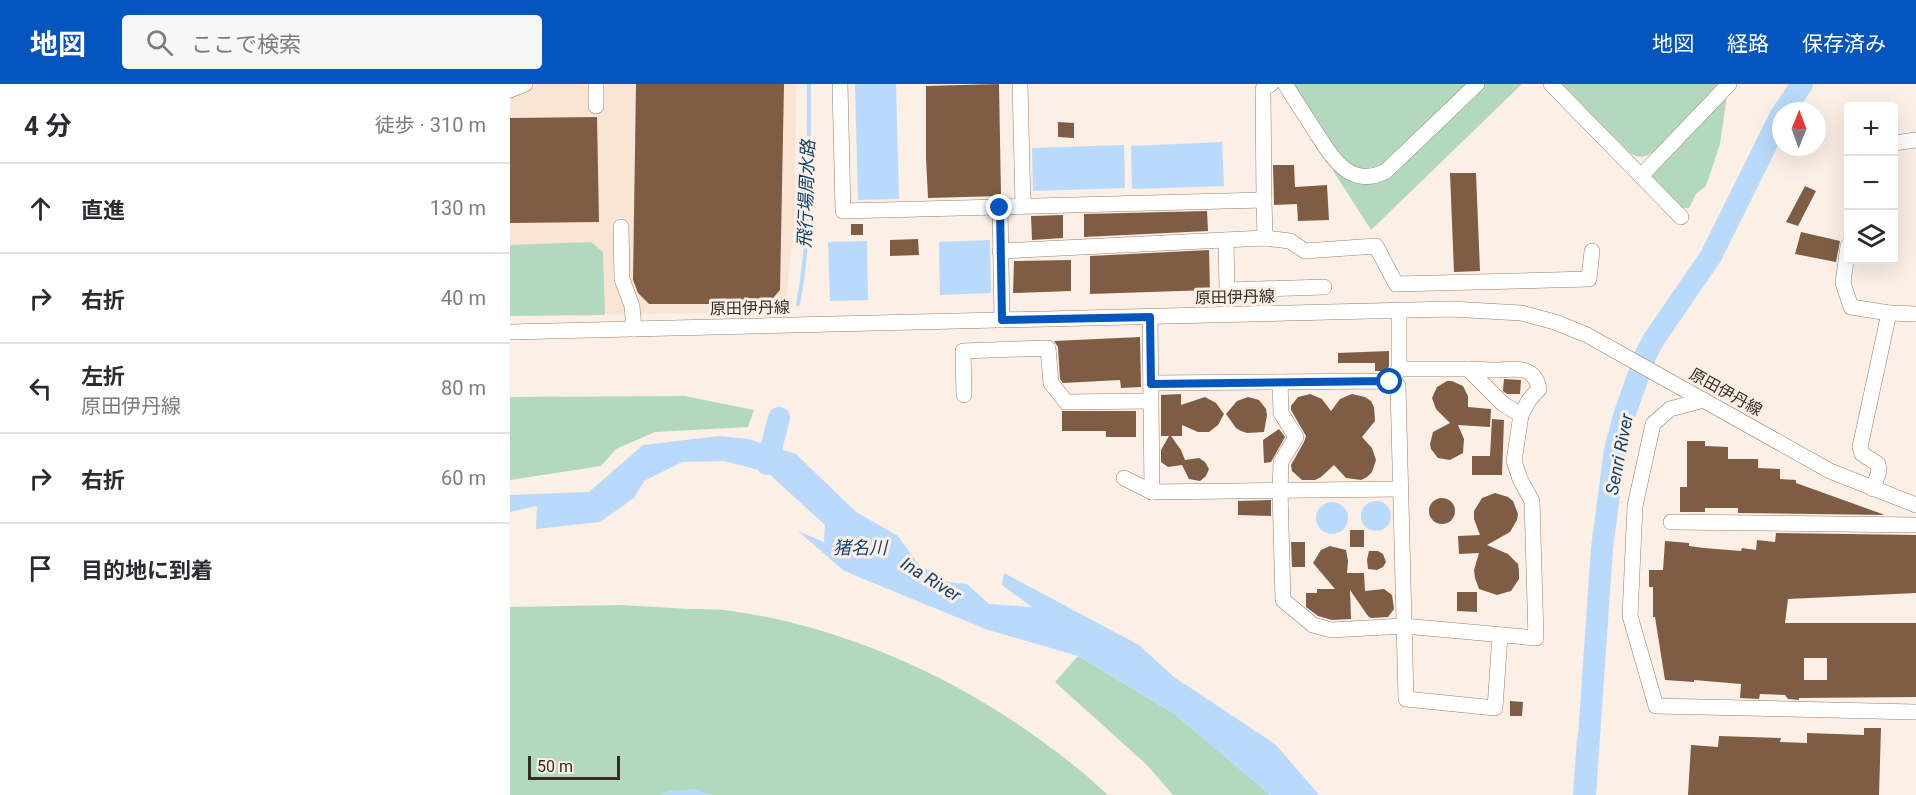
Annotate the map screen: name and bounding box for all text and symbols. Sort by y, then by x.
search box [122,15,542,69]
icon: search [143,26,176,59]
text: 地図 [30,28,86,61]
text: ここで検索 [191,32,301,57]
text: 地図 [1652,32,1694,56]
text: 経路 [1727,32,1769,56]
text: 保存済み [1802,32,1886,56]
north arrow [1772,102,1826,156]
map controls [1844,102,1898,264]
button: + [1844,102,1898,156]
text: 4 分 [24,111,71,141]
text: 徒歩 · 310 m [375,113,486,137]
water label: 飛行場周水路 [794,138,818,248]
button: − [1844,156,1898,210]
icon: ahead [24,192,57,225]
route end [986,194,1012,220]
text: 130 m [430,196,486,220]
text: 直進 [81,198,125,223]
button: layers [1844,210,1898,264]
icon: right [24,282,57,315]
text: 40 m [441,286,486,310]
street label: 原田伊丹線 [1195,287,1275,307]
text: 右折 [81,288,125,313]
street label: 原田伊丹線 [710,298,790,318]
text: 左折 [81,364,125,389]
street label: 原田伊丹線 [1686,364,1766,420]
route start [1376,368,1402,394]
icon: left [24,372,57,405]
text: 80 m [441,376,486,400]
text: 原田伊丹線 [81,394,181,418]
water label: Senri River [1601,411,1637,496]
icon: right [24,462,57,495]
text: 60 m [441,466,486,490]
text: 右折 [81,468,125,493]
water label: 猪名川 [833,537,889,558]
icon: arrive [24,552,57,585]
water label: Ina River [897,552,966,606]
text: 目的地に到着 [81,558,213,583]
scale bar [528,753,620,780]
text: 50 m [537,757,573,776]

